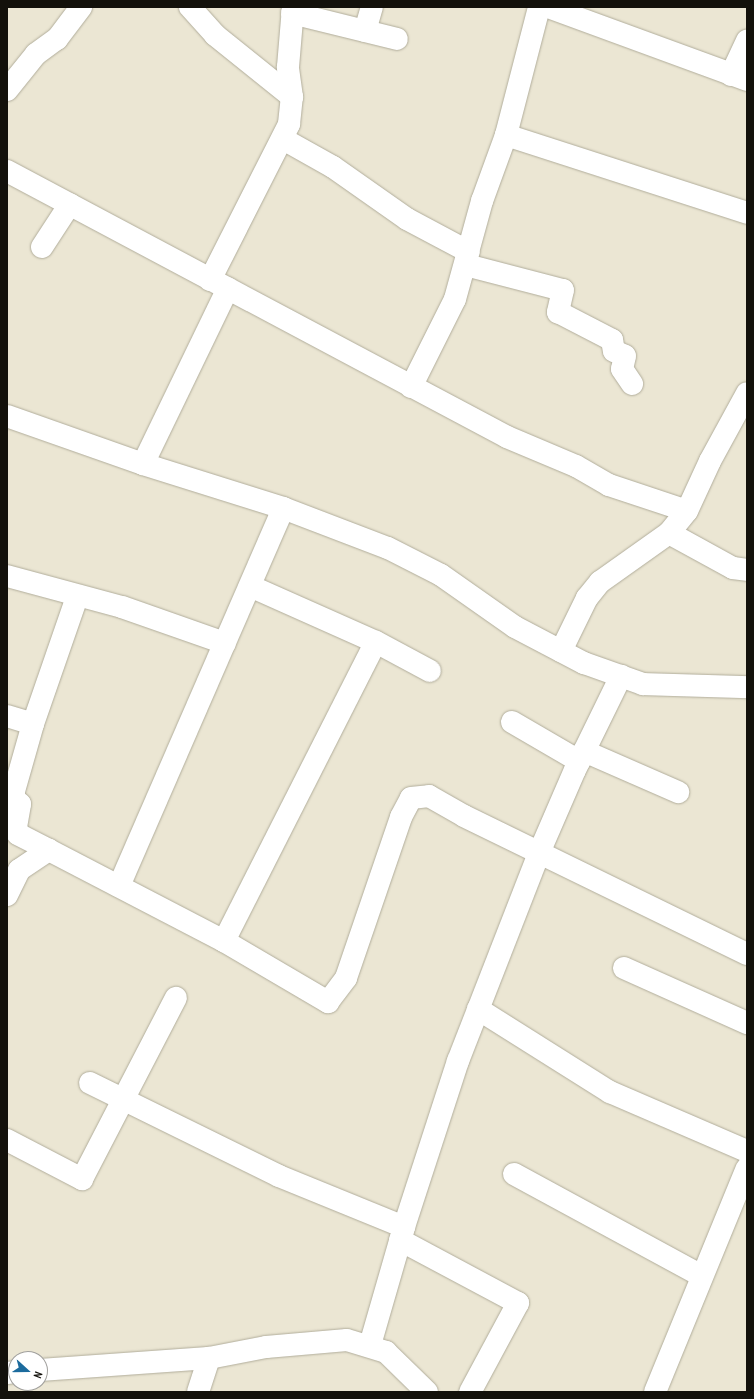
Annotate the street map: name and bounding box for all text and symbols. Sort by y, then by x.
north arrow [8,1351,48,1391]
text: N [31,1370,46,1380]

